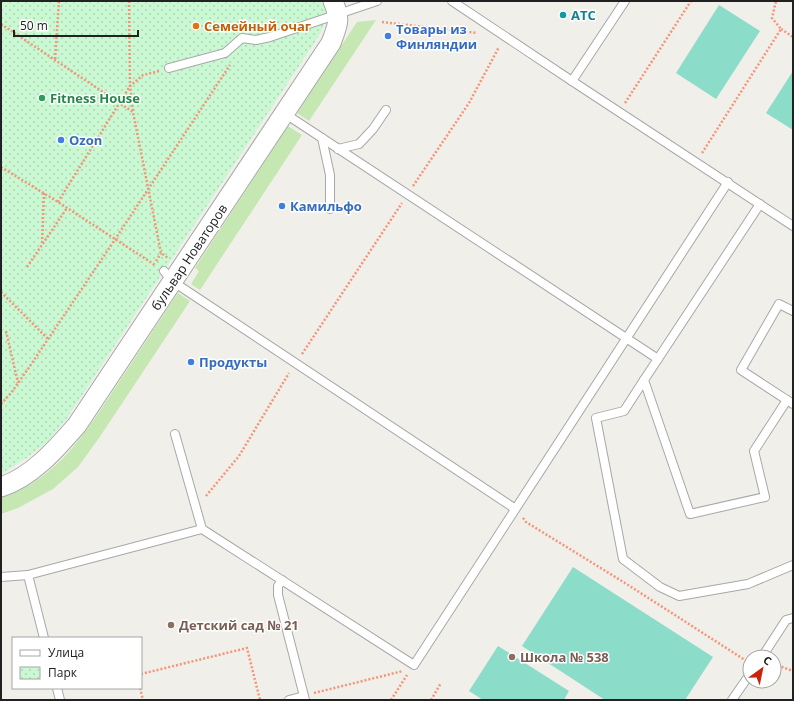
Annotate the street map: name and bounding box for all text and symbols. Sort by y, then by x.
place label: АТС [571,6,596,24]
marker: АТС [558,10,568,20]
scale bar [14,12,138,38]
text: 50 m [20,17,48,34]
place label: Семейный очаг [204,17,311,35]
place label: Товары из Финляндии [396,20,477,53]
marker: Семейный очаг [191,21,201,31]
marker: Товары из Финляндии [383,31,393,41]
place label: Fitness House [50,89,140,107]
marker: Fitness House [37,93,47,103]
place label: Ozon [69,131,102,149]
marker: Ozon [56,135,66,145]
place label: Камильфо [290,197,362,215]
street label: бульвар Новаторов [147,200,231,314]
marker: Камильфо [277,201,287,211]
place label: Продукты [199,353,267,371]
marker: Продукты [186,357,196,367]
place label: Детский сад № 21 [179,616,299,634]
marker: Детский сад № 21 [166,620,176,630]
legend [12,637,142,689]
text: Улица [48,644,84,661]
place label: Школа № 538 [520,648,609,666]
north arrow [742,649,782,689]
marker: Школа № 538 [507,652,517,662]
text: С [761,652,775,668]
text: Парк [48,664,78,681]

